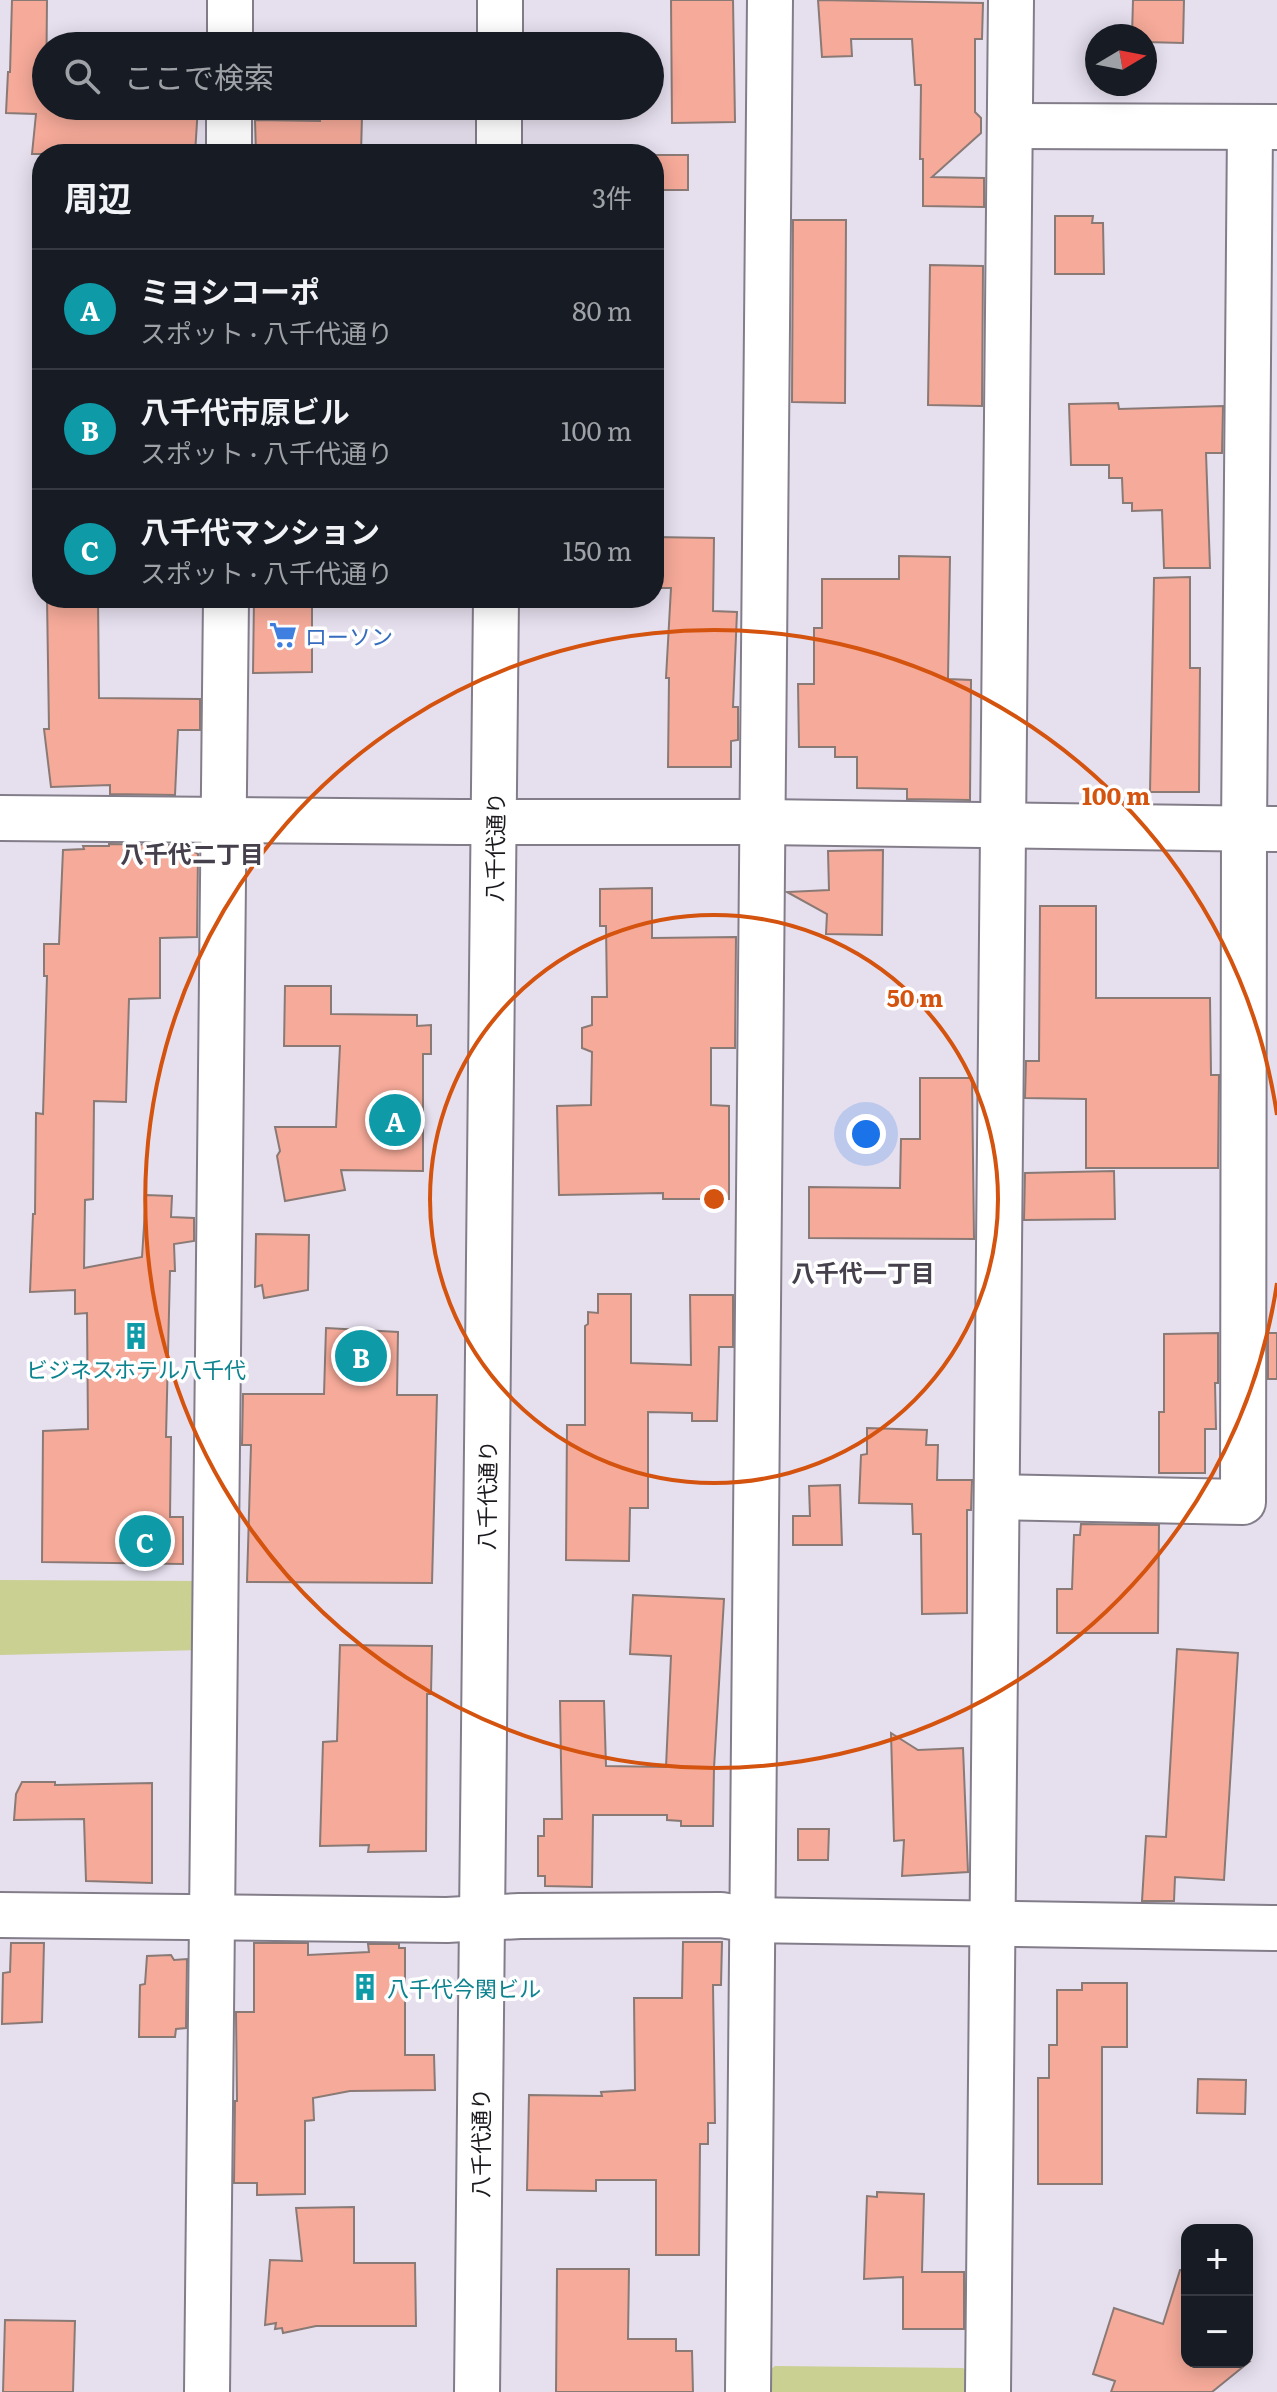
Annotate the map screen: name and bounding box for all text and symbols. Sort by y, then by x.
north arrow [1085,24,1157,96]
search box [32,32,664,120]
icon: search [60,54,104,98]
text: ここで検索 [124,54,274,98]
text: 周辺 [64,171,132,221]
text: 3件 [592,177,632,216]
text: ミヨシコーポ [140,268,320,312]
text: A [80,290,100,329]
text: 80 m [572,290,632,329]
text: スポット · 八千代通り [140,312,393,351]
text: 八千代市原ビル [140,388,350,432]
text: B [81,410,99,449]
text: 100 m [561,410,632,449]
text: スポット · 八千代通り [140,432,393,471]
text: 八千代マンション [140,508,380,552]
text: C [81,530,99,569]
text: 150 m [563,530,632,569]
text: スポット · 八千代通り [140,552,393,591]
place label: ローソン [305,619,393,652]
supermarket icon: ローソン [268,620,298,650]
text: 100 m [1082,777,1150,812]
street label: 八千代通り [477,792,511,902]
district label: 八千代二丁目 [120,835,264,870]
text: 50 m [887,979,943,1014]
pin: A [369,1090,421,1150]
your location [846,1114,886,1154]
centre of rings [700,1185,728,1213]
district label: 八千代一丁目 [791,1254,935,1289]
building icon: ビジネスホテル八千代 [121,1321,151,1351]
pin: B [335,1326,387,1386]
place label: ビジネスホテル八千代 [26,1352,246,1385]
street label: 八千代通り [469,1440,503,1550]
pin: C [119,1511,171,1571]
place label: 八千代今関ビル [387,1971,541,2004]
building icon: 八千代今関ビル [350,1972,380,2002]
street label: 八千代通り [463,2088,496,2198]
map controls [1181,2224,1253,2368]
button: + [1181,2224,1253,2296]
button: − [1181,2296,1253,2368]

